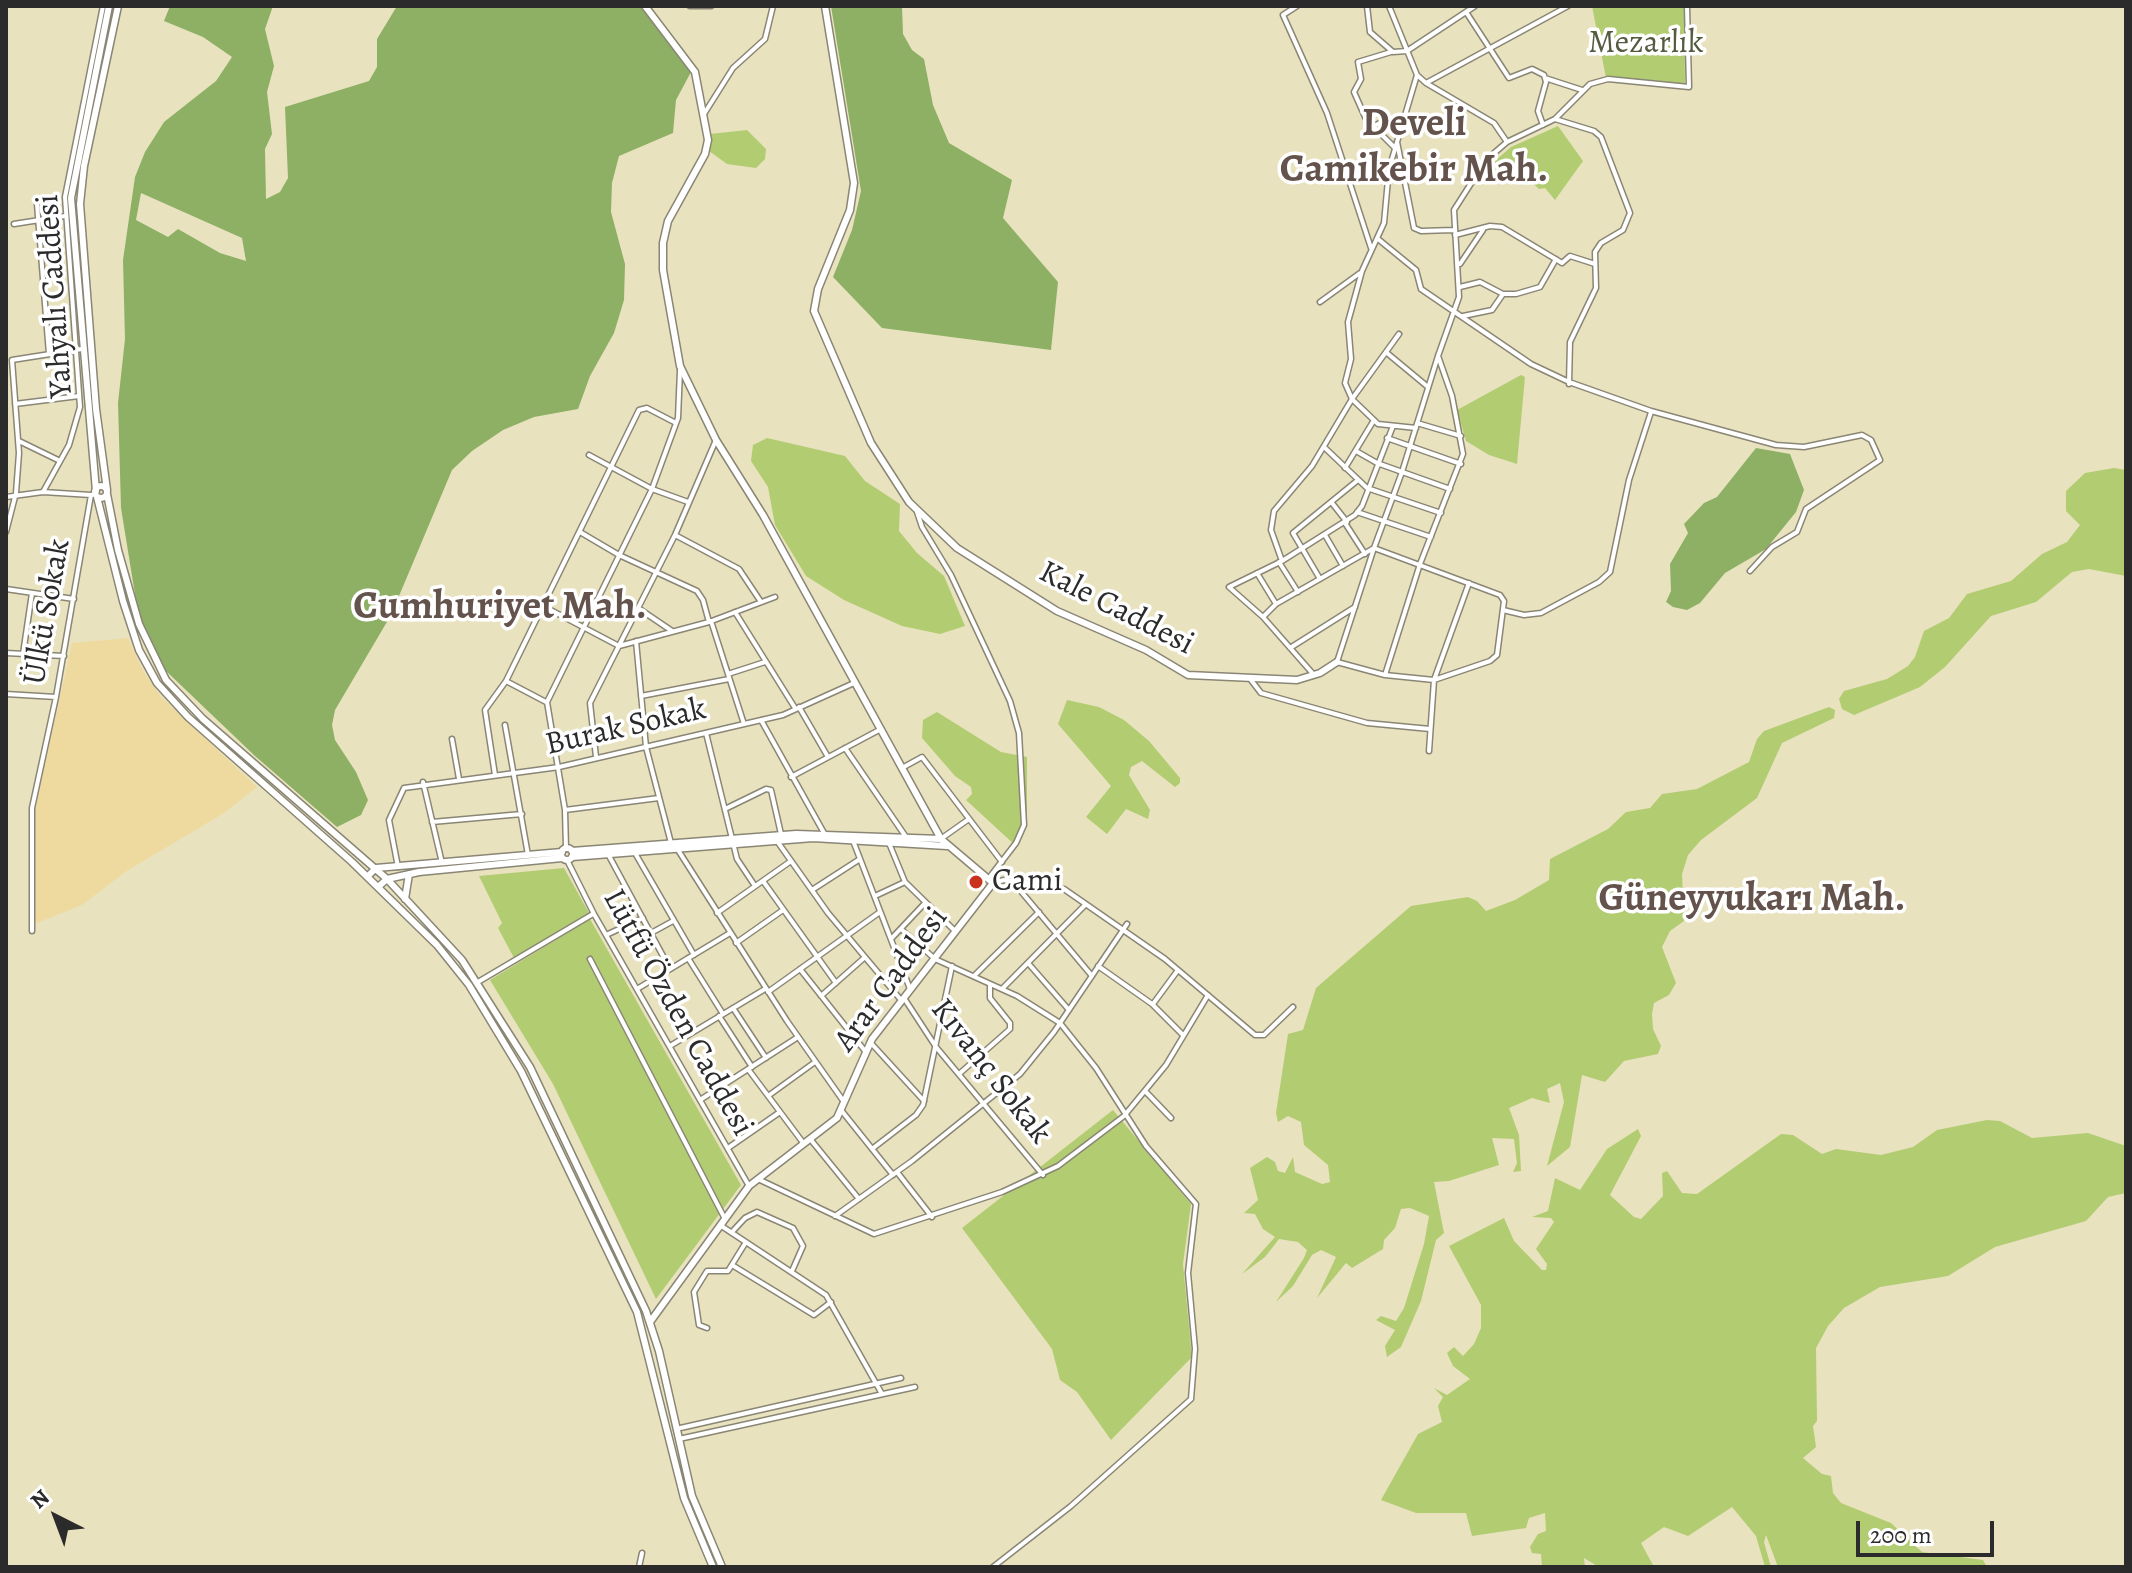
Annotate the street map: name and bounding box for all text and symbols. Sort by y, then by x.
park label: Mezarlık [1588,25,1704,63]
district label: Develi Camikebir Mah. [1280,101,1548,195]
street label: Yahyalı Caddesi [30,193,82,399]
street label: Ülkü Sokak [16,536,80,688]
street label: Kale Caddesi [1032,554,1200,664]
district label: Cumhuriyet Mah. [353,584,647,632]
street label: Burak Sokak [542,691,710,765]
place label: Cami [992,863,1063,901]
marker: Cami [967,873,985,891]
district label: Güneyyukarı Mah. [1598,876,1906,924]
street label: Lütfü Özden Caddesi [593,883,761,1143]
street label: Arar Caddesi [827,900,957,1060]
street label: Kıvanç Sokak [921,992,1059,1152]
north arrow [16,1477,96,1557]
text: N [24,1483,56,1516]
scale bar [1860,1505,1998,1555]
text: 200 m [1870,1519,1932,1551]

